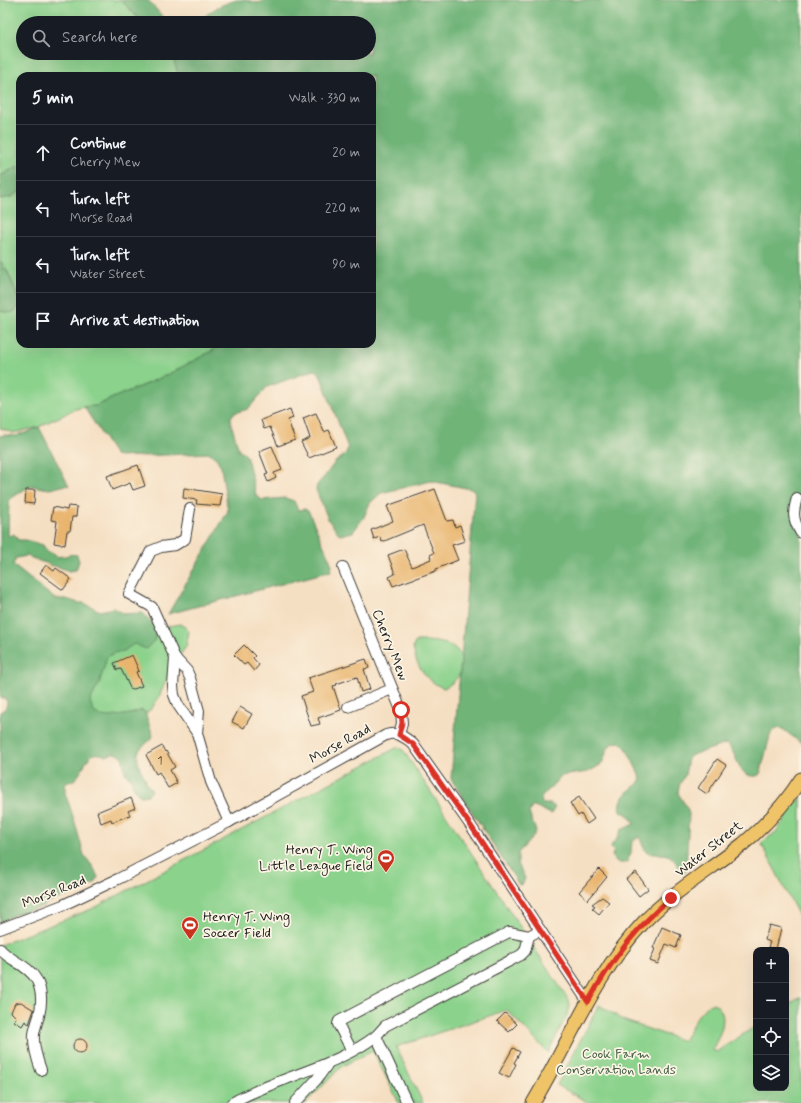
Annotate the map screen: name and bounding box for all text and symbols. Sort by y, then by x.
search box [16,16,376,60]
icon: search [30,27,52,49]
text: Search here [62,28,138,48]
text: 5 min [32,87,74,109]
text: Walk · 330 m [289,90,360,107]
text: Continue [70,134,126,154]
icon: ahead [32,142,54,164]
text: 20 m [332,144,360,161]
text: Cherry Mew [70,154,140,171]
text: Turn left [70,190,130,210]
icon: left [32,198,54,220]
text: 220 m [325,200,360,217]
text: Morse Road [70,210,133,227]
text: Turn left [70,246,130,266]
icon: left [32,254,54,276]
text: 90 m [332,256,360,273]
text: Water Street [70,266,145,283]
icon: arrive [32,310,54,332]
text: Arrive at destination [70,311,199,331]
street label: Cherry Mew [368,607,413,684]
route start [392,701,410,719]
street label: Morse Road [306,720,374,768]
house number: 1 [157,753,163,769]
street label: Water Street [671,816,747,881]
place label: Henry T. Wing Little League Field [259,841,373,876]
sports icon: Henry T. Wing Little League Field [376,848,396,873]
street label: Morse Road [19,871,89,913]
route end [662,889,680,907]
place label: Henry T. Wing Soccer Field [203,908,290,942]
sports icon: Henry T. Wing Soccer Field [180,915,200,940]
map controls [753,947,789,1091]
button: + [753,947,789,983]
button: − [753,983,789,1019]
button: locate [753,1019,789,1055]
park label: Cook Farm Conservation Lands [556,1045,676,1079]
button: layers [753,1055,789,1091]

